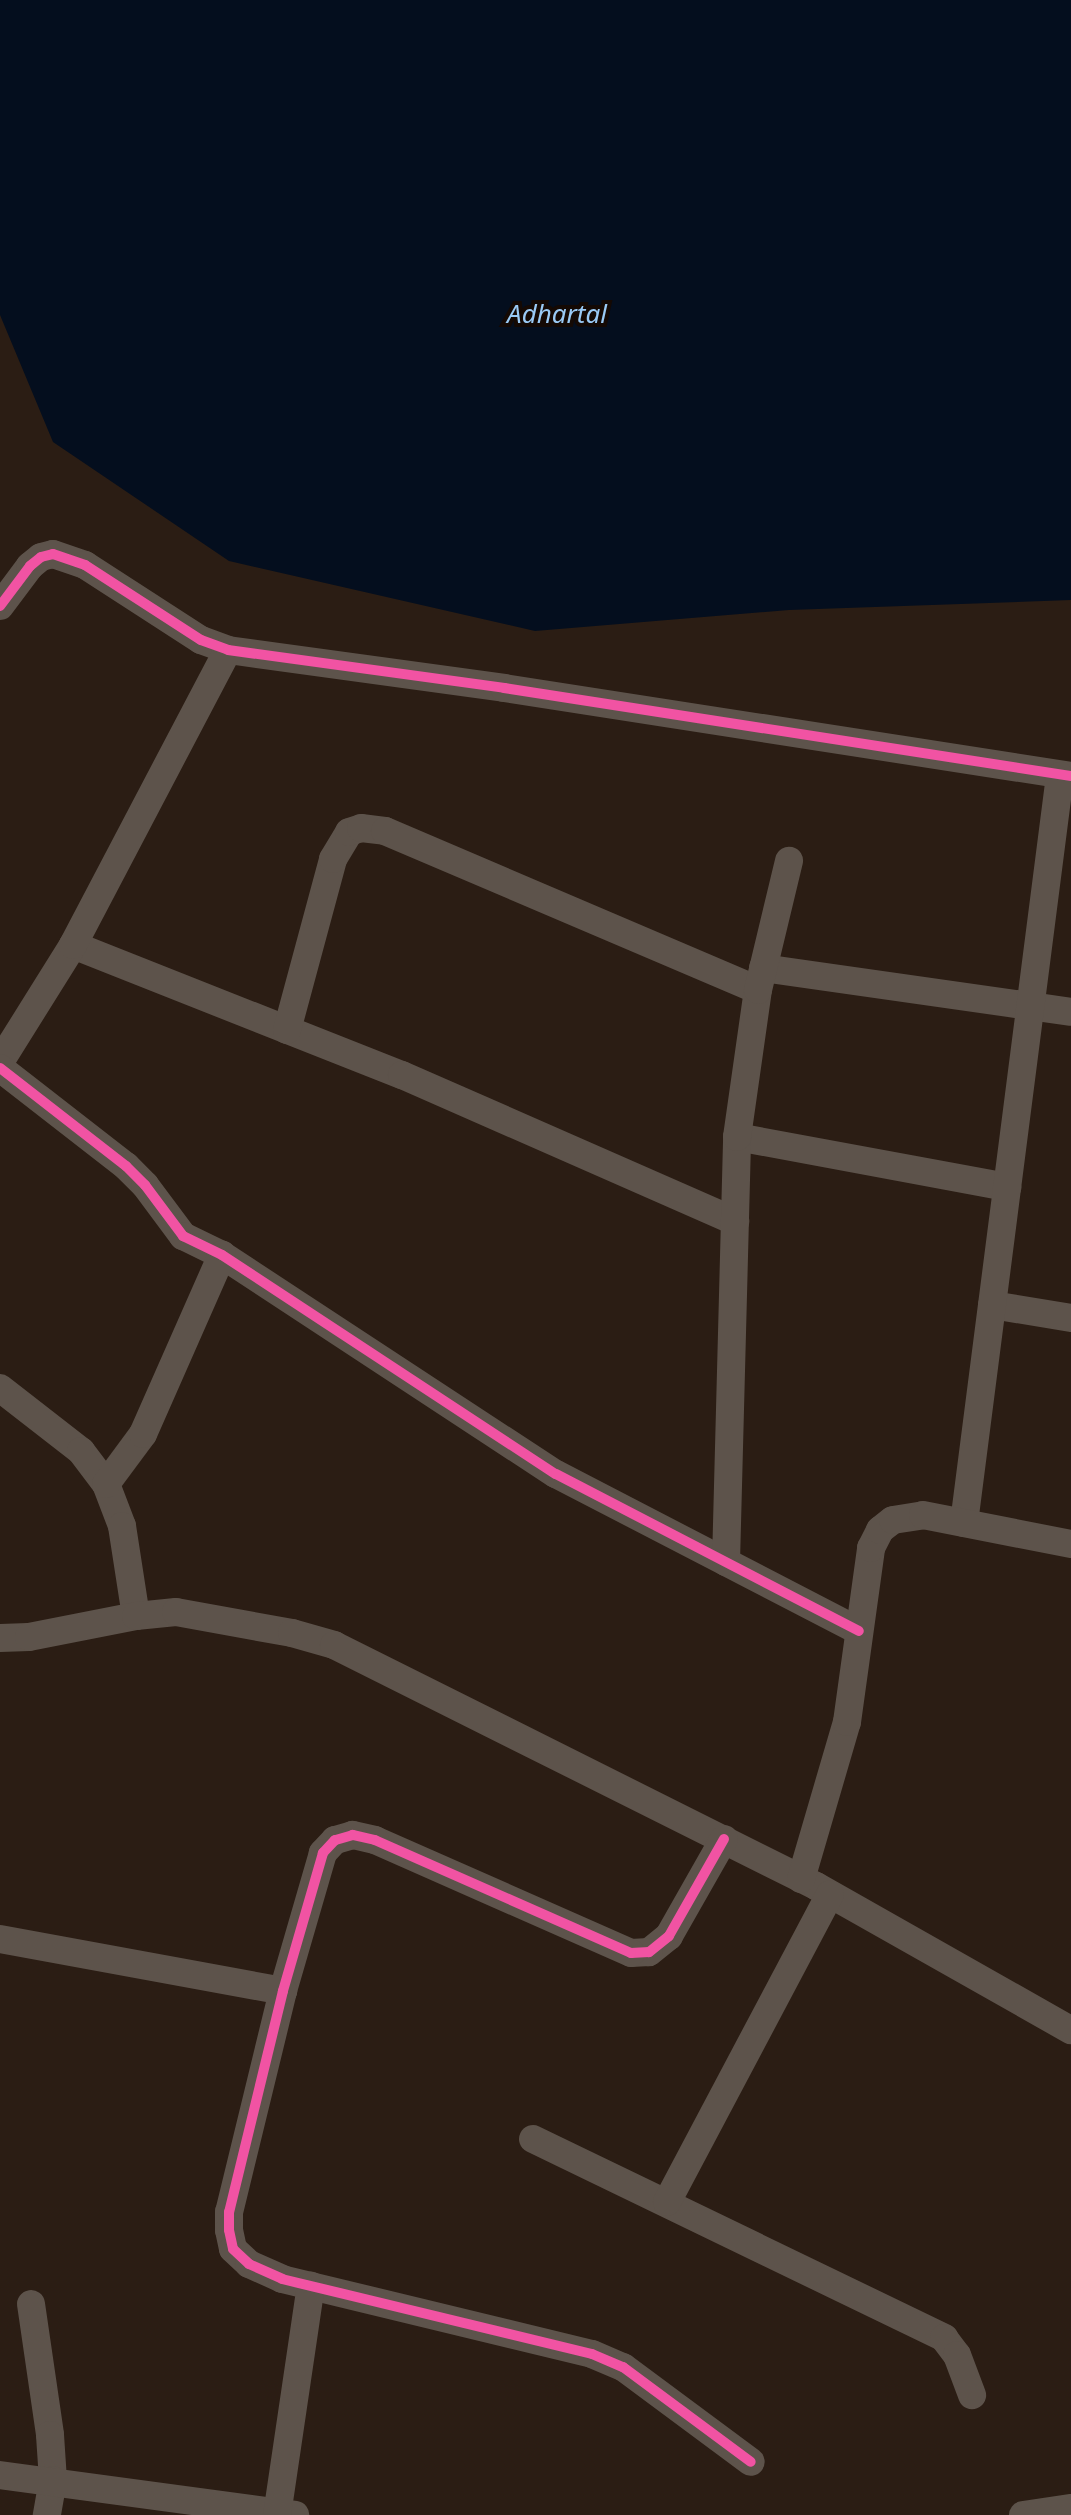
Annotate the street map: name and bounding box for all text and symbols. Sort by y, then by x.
water label: Adhartal [507,298,607,330]

